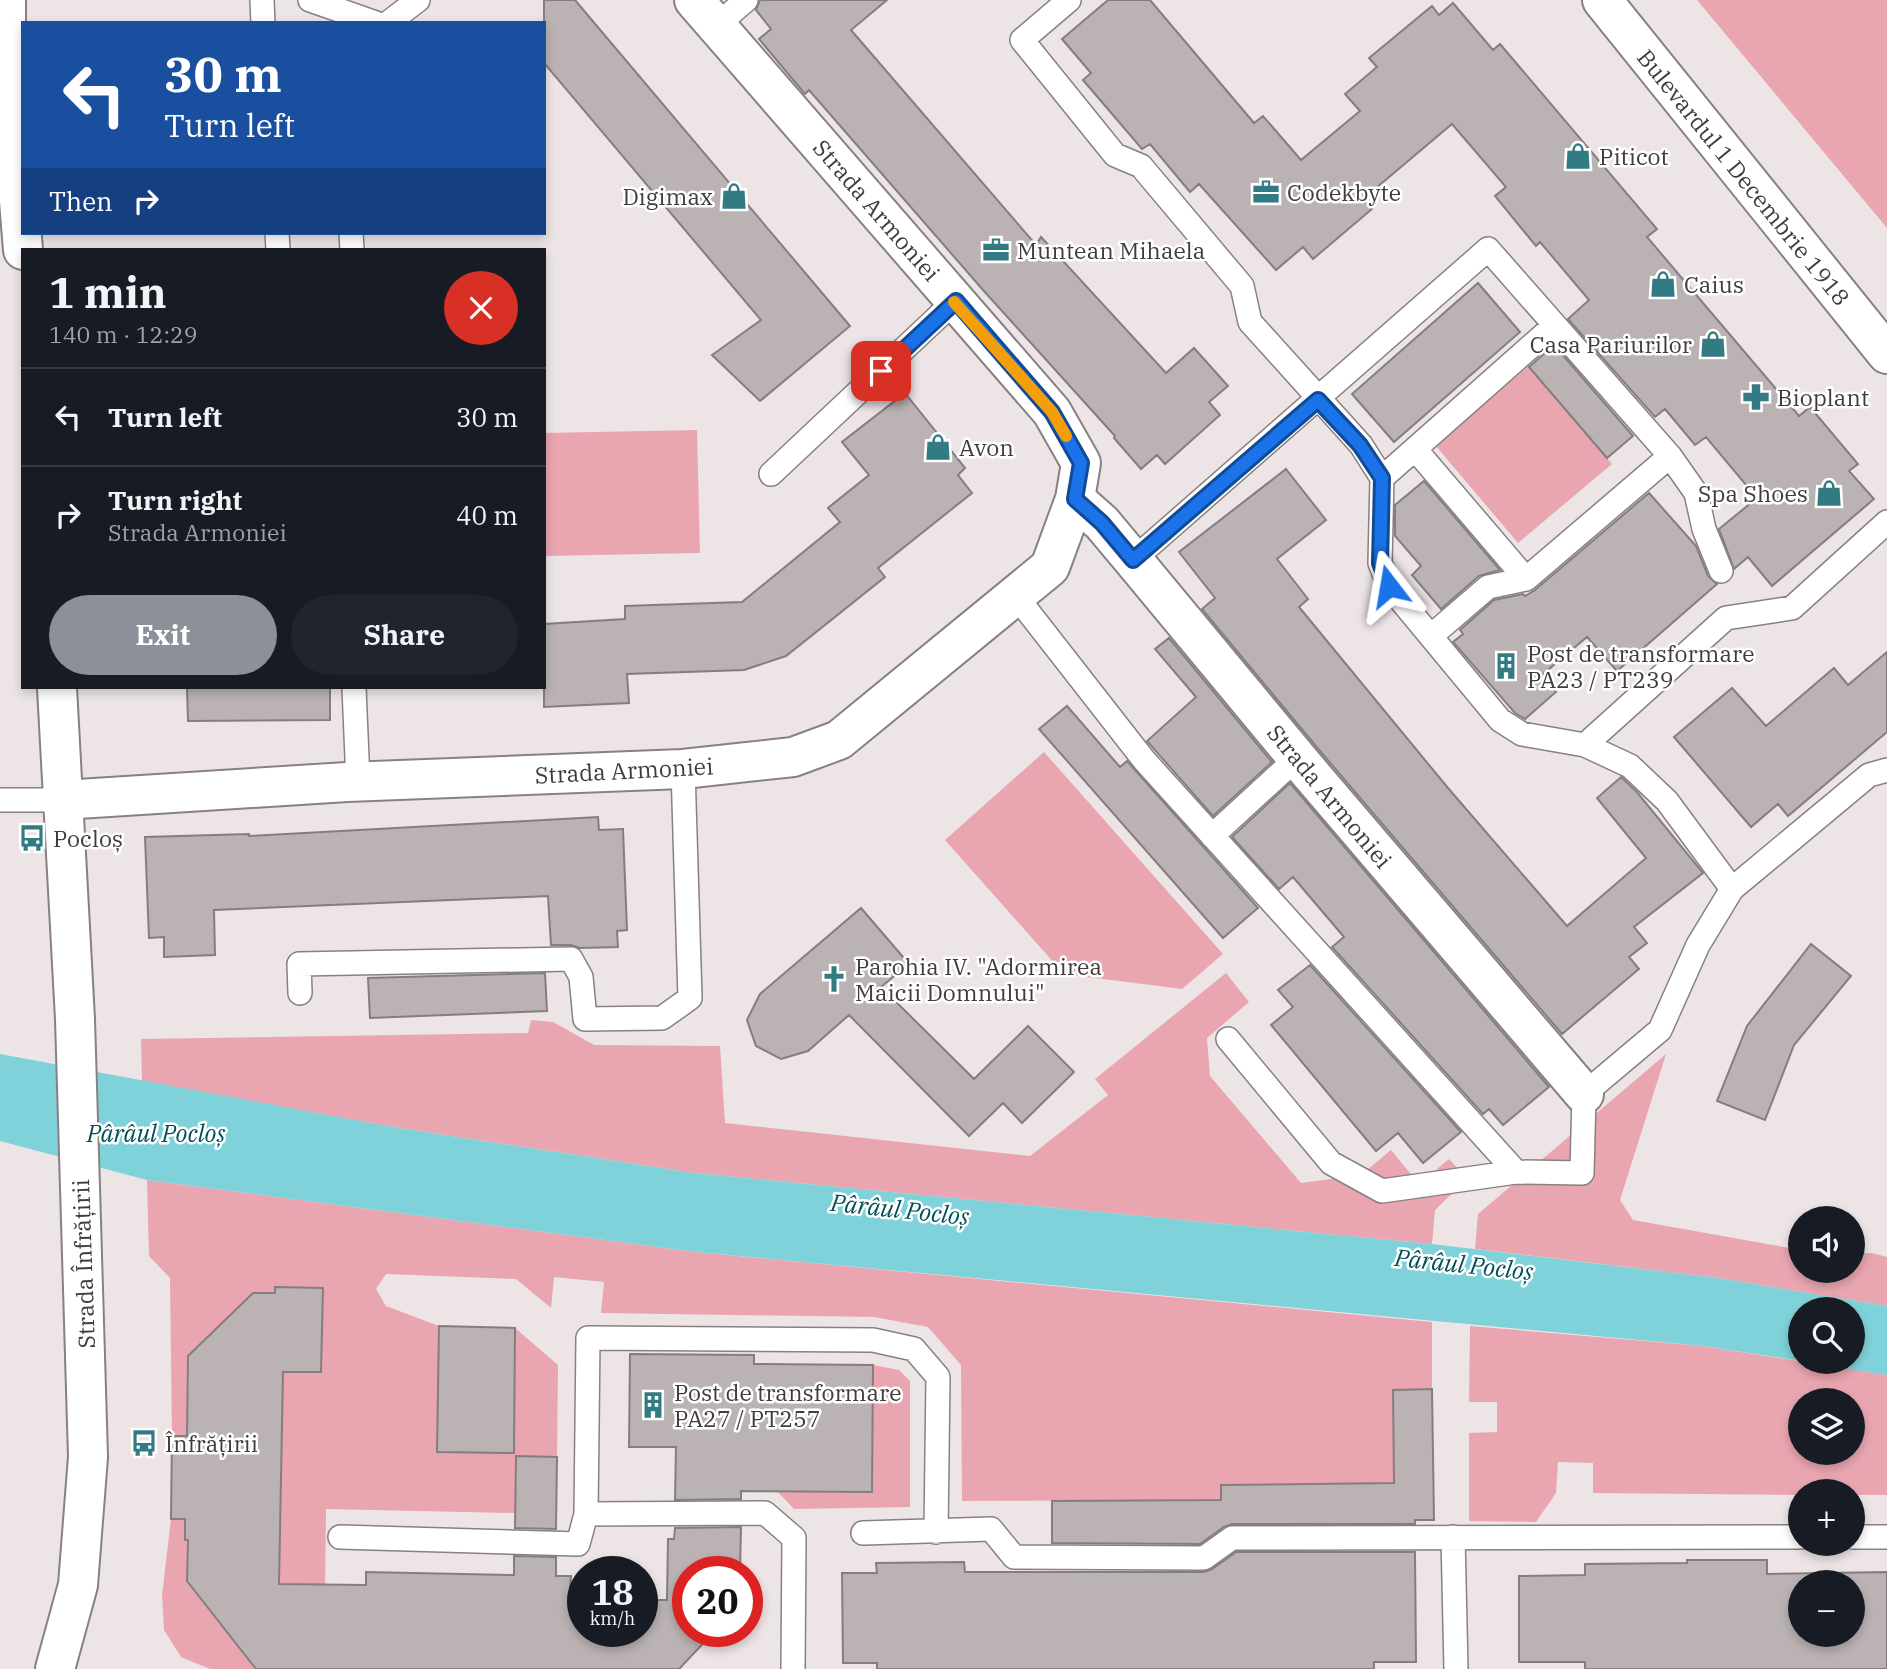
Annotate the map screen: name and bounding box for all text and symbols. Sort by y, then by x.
text: 30 m [164,42,282,105]
street label: Bulevardul 1 Decembrie 1918 [1631,43,1857,311]
icon: left [49,49,140,140]
text: Turn left [164,104,295,146]
street label: Strada Armoniei [807,133,947,287]
shop icon: Piticot [1563,141,1593,171]
place label: Piticot [1599,141,1669,171]
office icon: Codekbyte [1251,177,1281,207]
place label: Codekbyte [1287,177,1401,207]
place label: Digimax [622,181,713,211]
shop icon: Digimax [719,181,749,211]
icon: right [127,182,165,220]
text: Then [49,184,113,218]
office icon: Muntean Mihaela [981,235,1011,265]
place label: Muntean Mihaela [1017,235,1205,265]
text: 1 min [49,265,167,320]
shop icon: Caius [1648,269,1678,299]
place label: Caius [1684,269,1744,299]
button: close [444,271,518,345]
text: 140 m · 12:29 [49,319,198,349]
place label: Casa Pariurilor [1530,329,1692,359]
shop icon: Casa Pariurilor [1698,329,1728,359]
pin [851,341,911,401]
icon: arrive [862,352,900,390]
pharmacy icon: Bioplant [1741,382,1771,412]
place label: Bioplant [1777,382,1869,412]
icon: left [49,398,87,436]
text: Turn left [108,400,222,434]
text: 30 m [456,400,518,434]
shop icon: Avon [923,432,953,462]
place label: Avon [959,432,1014,462]
place label: Spa Shoes [1698,478,1808,508]
shop icon: Spa Shoes [1814,478,1844,508]
text: Turn right [108,483,242,517]
icon: right [49,496,87,534]
text: 40 m [456,498,518,532]
text: Strada Armoniei [108,517,287,547]
position arrow [1352,549,1426,623]
button: Exit [49,595,277,675]
button: Share [291,595,518,675]
place label: Post de transformare PA23 / PT239 [1527,638,1755,694]
building icon: Post de transformare PA23 / PT239 [1491,651,1521,681]
street label: Strada Armoniei [1261,718,1399,874]
street label: Strada Armoniei [534,750,714,790]
bus stop icon: Pocloș [17,823,47,853]
place label: Pocloș [53,823,123,853]
place label: Parohia IV. "Adormirea Maicii Domnului" [855,951,1102,1007]
church icon: Parohia IV. "Adormirea Maicii Domnului" [819,964,849,994]
water label: Pârâul Pocloș [86,1117,225,1149]
street label: Strada Înfrățirii [65,1179,101,1349]
water label: Pârâul Pocloș [828,1186,971,1232]
map controls [1788,1206,1865,1647]
button: sound [1788,1206,1865,1283]
water label: Pârâul Pocloș [1392,1241,1535,1287]
button: search [1788,1297,1865,1374]
place label: Post de transformare PA27 / PT257 [674,1377,902,1433]
button: layers [1788,1388,1865,1465]
building icon: Post de transformare PA27 / PT257 [638,1390,668,1420]
bus stop icon: Înfrățirii [129,1428,159,1458]
place label: Înfrățirii [165,1428,258,1458]
button: + [1788,1479,1865,1556]
speed limit sign: 20 [672,1556,763,1647]
text: 18 [591,1569,634,1615]
button: − [1788,1570,1865,1647]
text: km/h [590,1607,635,1630]

